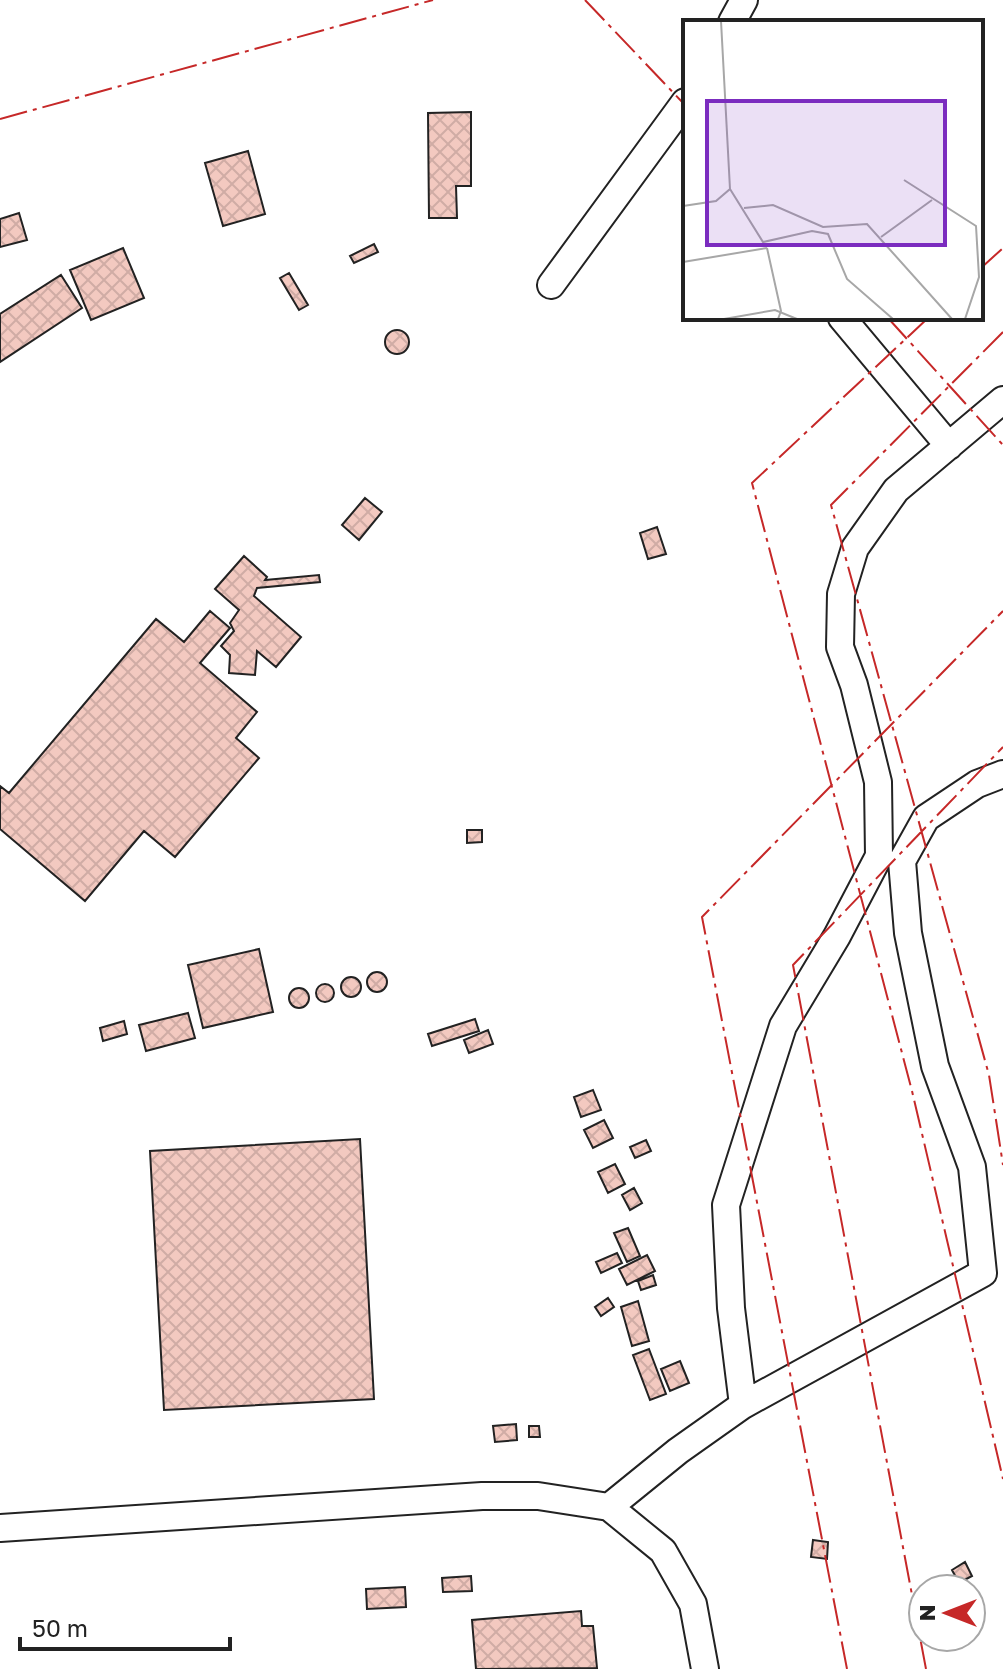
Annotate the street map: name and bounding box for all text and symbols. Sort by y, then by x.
inset map [683,20,983,320]
north arrow [907,1573,987,1653]
scale bar [20,1601,230,1651]
text: N [913,1605,940,1621]
text: 50 m [32,1613,88,1642]

